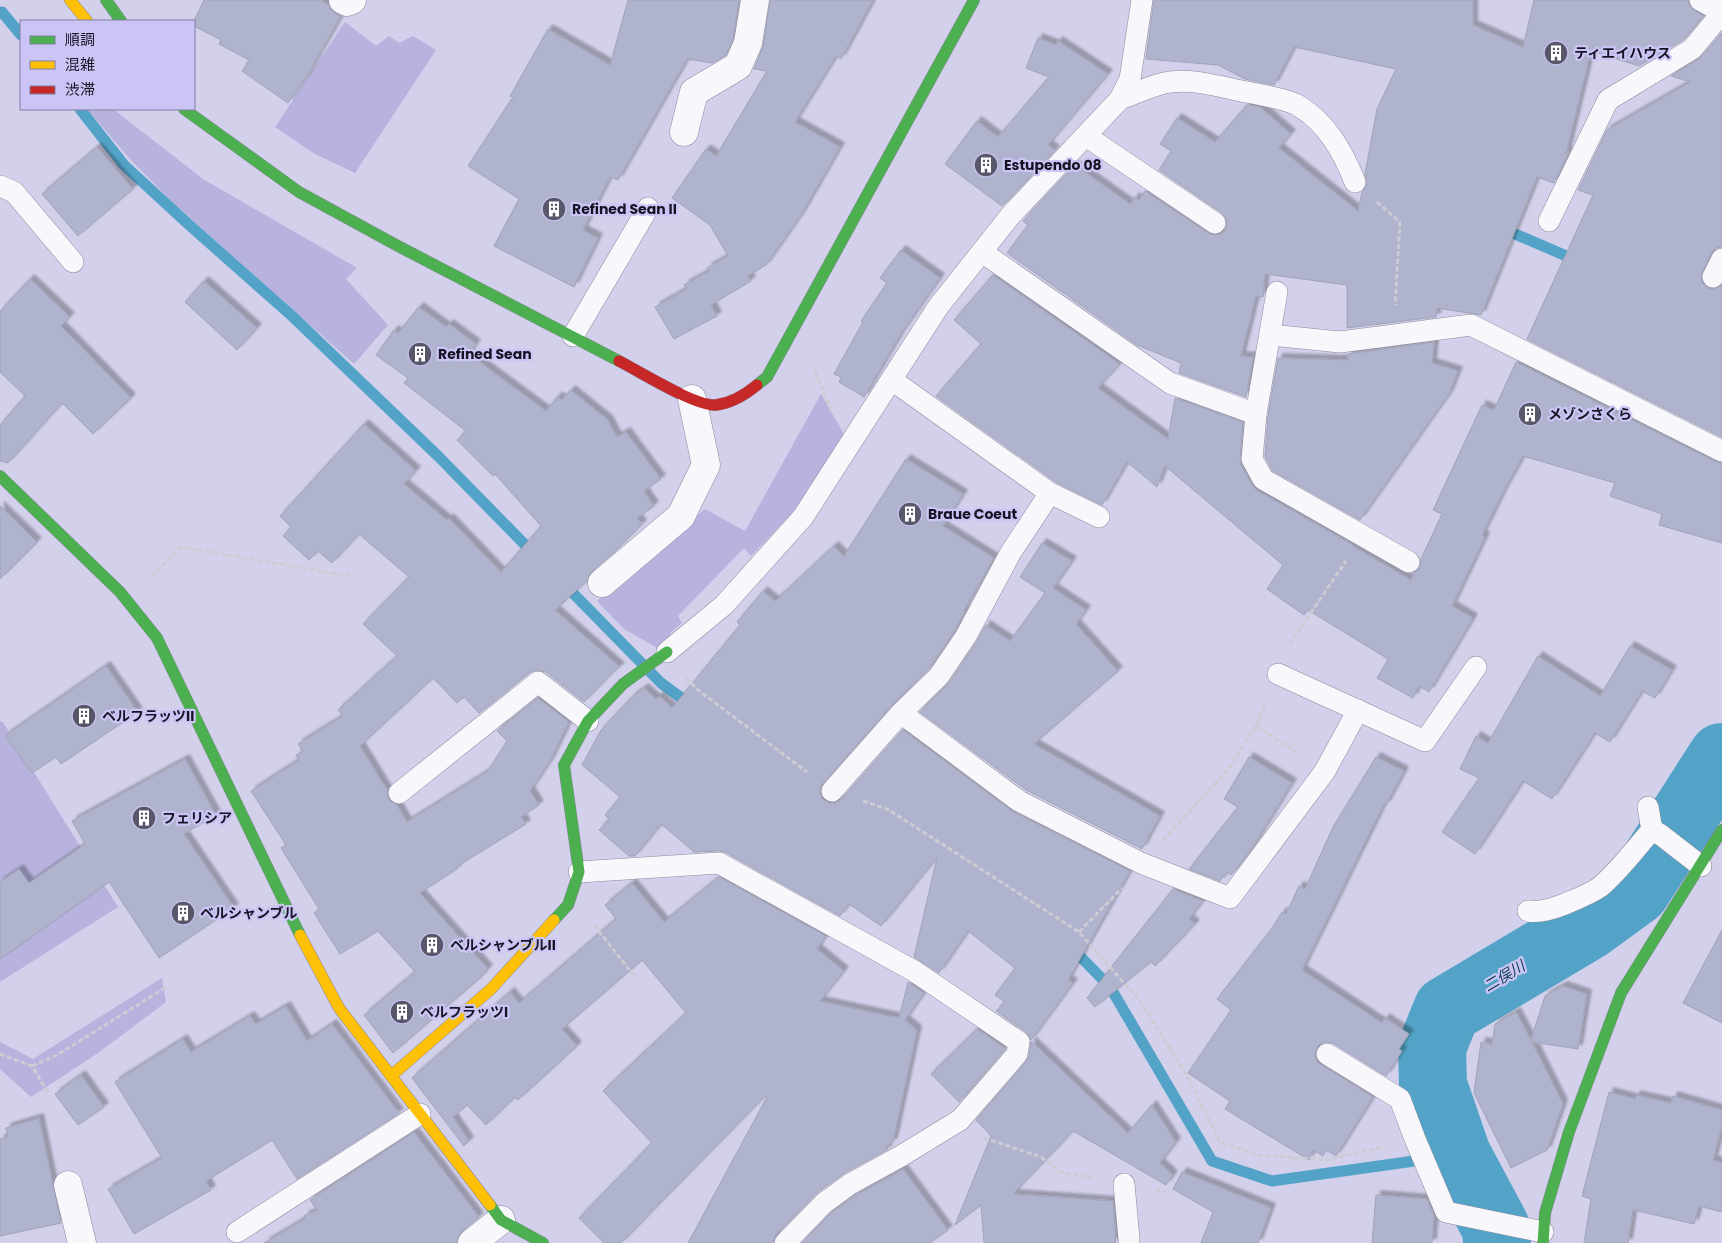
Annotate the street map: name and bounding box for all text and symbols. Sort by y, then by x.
legend [20,20,195,110]
text: 順調 [65,29,95,50]
building icon: ティエイハウス [1543,40,1569,66]
place label: ティエイハウス [1574,43,1671,63]
text: 混雑 [65,54,95,75]
text: 渋滞 [65,79,95,100]
building icon: Estupendo 08 [973,152,999,178]
place label: Estupendo 08 [1004,155,1102,175]
building icon: Refined Sean II [541,196,567,222]
place label: Refined Sean II [572,199,677,219]
building icon: Refined Sean [407,341,433,367]
place label: Refined Sean [438,344,532,364]
building icon: メゾンさくら [1517,401,1543,427]
place label: メゾンさくら [1548,404,1632,424]
building icon: Braue Coeut [897,501,923,527]
place label: Braue Coeut [928,504,1017,524]
building icon: ベルフラッツII [71,703,97,729]
place label: ベルフラッツII [102,706,194,726]
building icon: フェリシア [131,805,157,831]
place label: フェリシア [162,808,232,828]
building icon: ベルシャンブル [170,900,196,926]
place label: ベルシャンブル [200,903,298,923]
building icon: ベルシャンブルII [419,932,445,958]
place label: ベルシャンブルII [450,935,556,955]
water label: 二俣川 [1479,954,1530,997]
building icon: ベルフラッツI [389,999,415,1025]
place label: ベルフラッツI [420,1002,508,1022]

